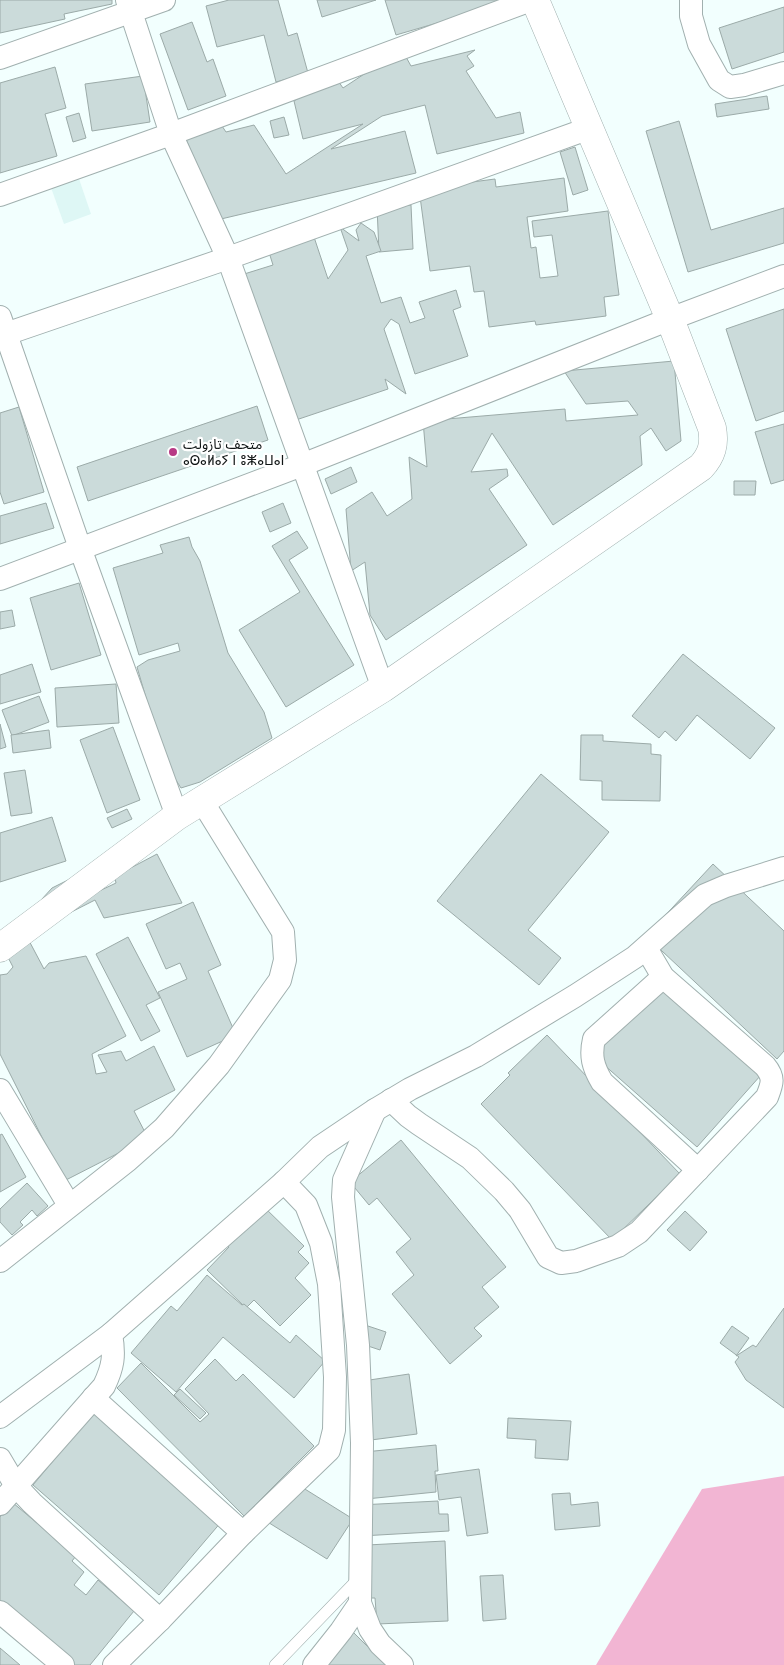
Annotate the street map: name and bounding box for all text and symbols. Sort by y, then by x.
place label: متحف تازولت ⴰⵙⴰⵍⴰⵢ ⵏ ⵓⵥⴰⵡⴰⵏ [183,436,285,468]
marker: متحف تازولت ⴰⵙⴰⵍⴰⵢ ⵏ ⵓⵥⴰⵡⴰⵏ [167,446,179,458]

